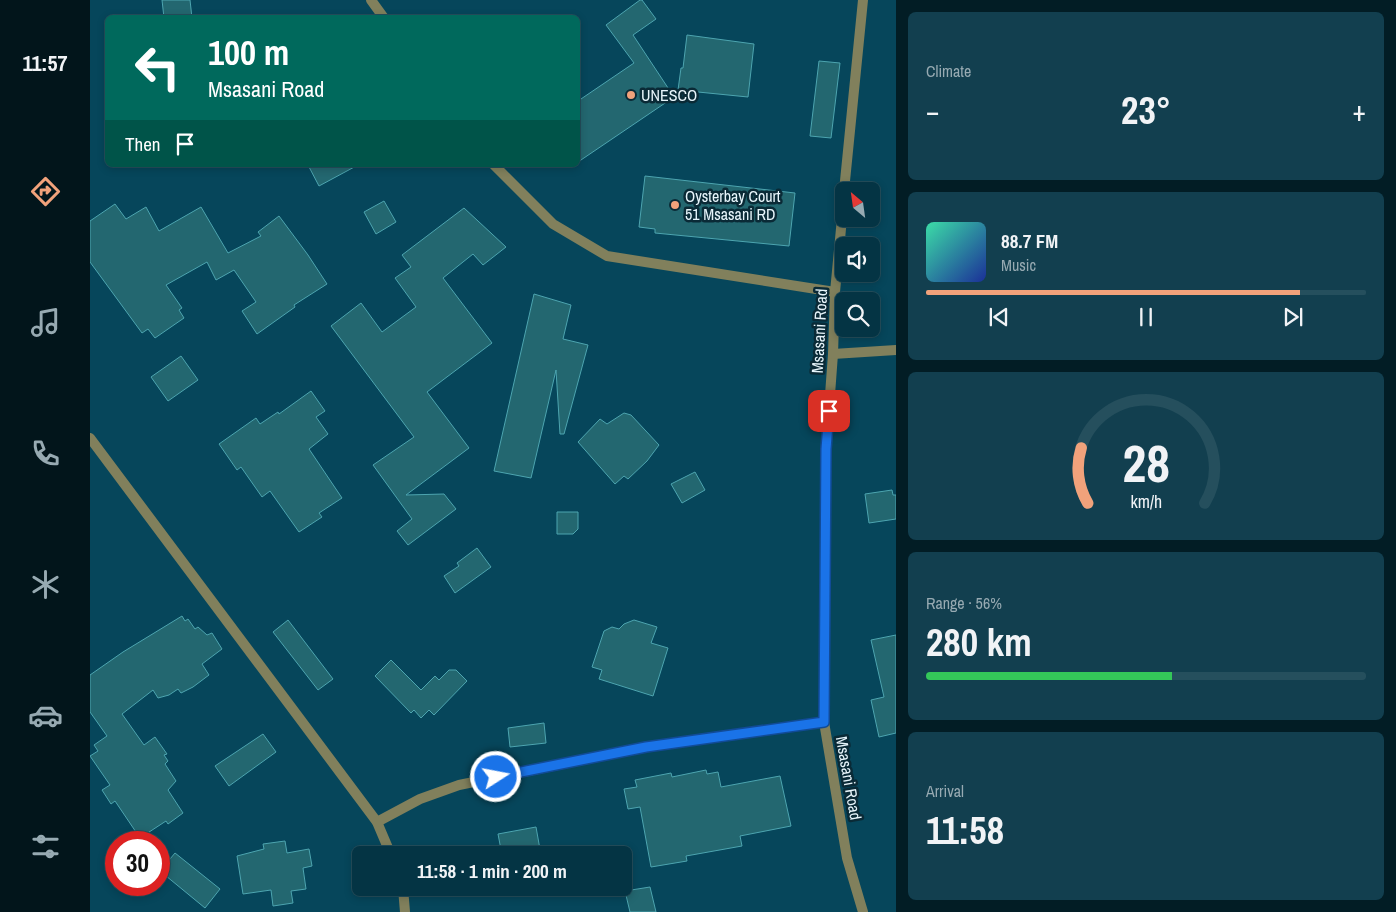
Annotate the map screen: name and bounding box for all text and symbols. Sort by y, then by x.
text: 100 m [208,29,289,76]
icon: left [125,35,190,100]
text: 11:57 [22,48,68,78]
text: Climate [926,60,971,82]
text: Msasani Road [208,74,324,104]
place label: UNESCO [641,84,697,106]
text: 23° [1121,85,1171,136]
marker: UNESCO [625,89,637,101]
text: − [926,92,939,130]
text: + [1353,92,1366,130]
icon: arrive [171,130,199,158]
text: Then [125,131,161,157]
icon: directions [28,174,63,209]
north arrow [835,182,880,228]
map controls [835,182,880,337]
place label: Oysterbay Court 51 Msasani RD [685,185,781,225]
marker: Oysterbay Court 51 Msasani RD [669,199,681,211]
text: 88.7 FM [1001,228,1058,254]
button: sound [835,237,880,282]
text: Music [1001,254,1036,276]
street label: Msasani Road [806,288,832,374]
button: search [835,292,880,337]
icon: previous [985,303,1013,331]
icon: pause [1132,303,1160,331]
icon: next [1279,303,1307,331]
icon: music [28,305,63,340]
pin [808,390,850,432]
icon: arrive [815,397,843,425]
text: 28 [1122,428,1170,498]
icon: phone [28,436,63,471]
text: km/h [1130,490,1162,514]
icon: climate [28,567,63,602]
text: Range · 56% [926,592,1002,614]
text: 280 km [926,617,1032,668]
icon: car [28,698,63,733]
street label: Msasani Road [831,734,867,822]
position arrow [469,750,521,802]
text: Arrival [926,780,964,802]
text: 11:58 [926,805,1004,856]
icon: filters [28,829,63,864]
speed limit sign: 30 [105,831,170,896]
text: 11:58 · 1 min · 200 m [417,858,567,884]

